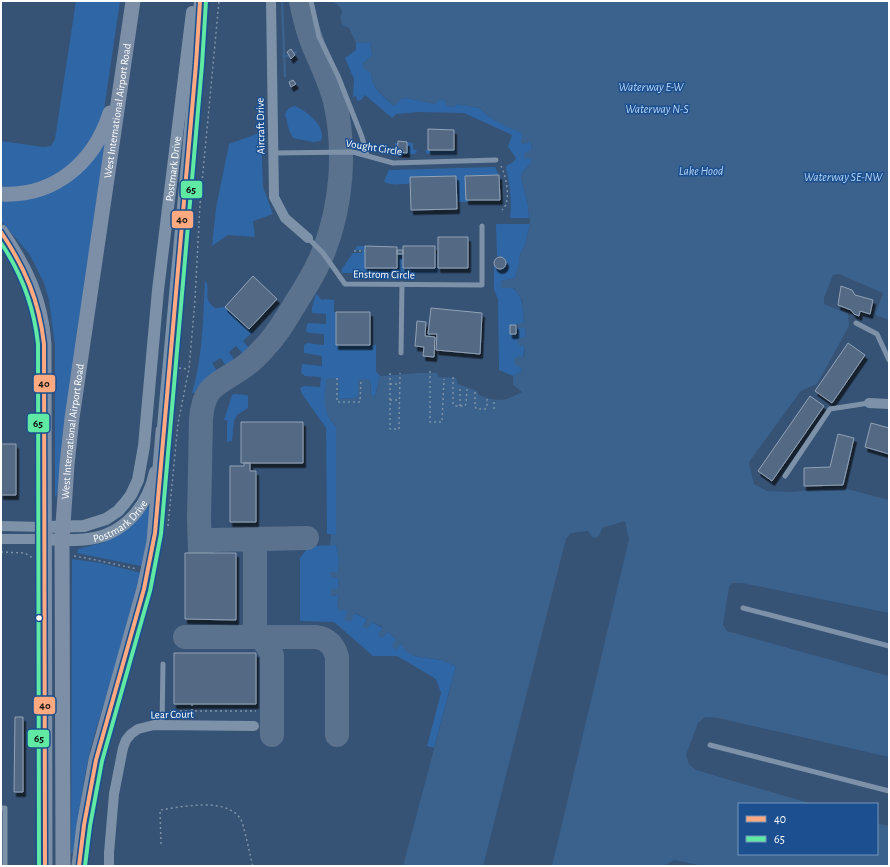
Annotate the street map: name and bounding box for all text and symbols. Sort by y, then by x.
street label: West International Airport Road [102,42,133,179]
water label: Waterway E-W [618,81,684,93]
street label: Aircraft Drive [255,98,266,154]
water label: Waterway N-S [625,103,689,115]
street label: Postmark Drive [164,136,183,202]
street label: Vought Circle [345,138,403,157]
water label: Lake Hood [679,165,724,177]
water label: Waterway SE-NW [804,171,883,183]
line badge: 65 [180,180,203,199]
text: 65 [186,184,196,195]
line badge: 40 [171,210,194,229]
text: 40 [176,214,188,225]
street label: Enstrom Circle [353,268,415,281]
street label: West International Airport Road [60,363,86,500]
line badge: 40 [33,374,56,393]
text: 40 [38,378,50,389]
line badge: 65 [27,413,50,433]
text: 65 [33,418,43,429]
street label: Postmark Drive [92,498,149,544]
unlabelled marker [34,613,44,623]
line badge: 40 [33,696,56,715]
text: 40 [39,700,51,711]
street label: Lear Court [150,709,194,720]
line badge: 65 [27,729,50,748]
text: 65 [34,733,44,744]
legend [738,803,878,855]
text: 40 [774,813,786,825]
text: 65 [774,833,785,845]

